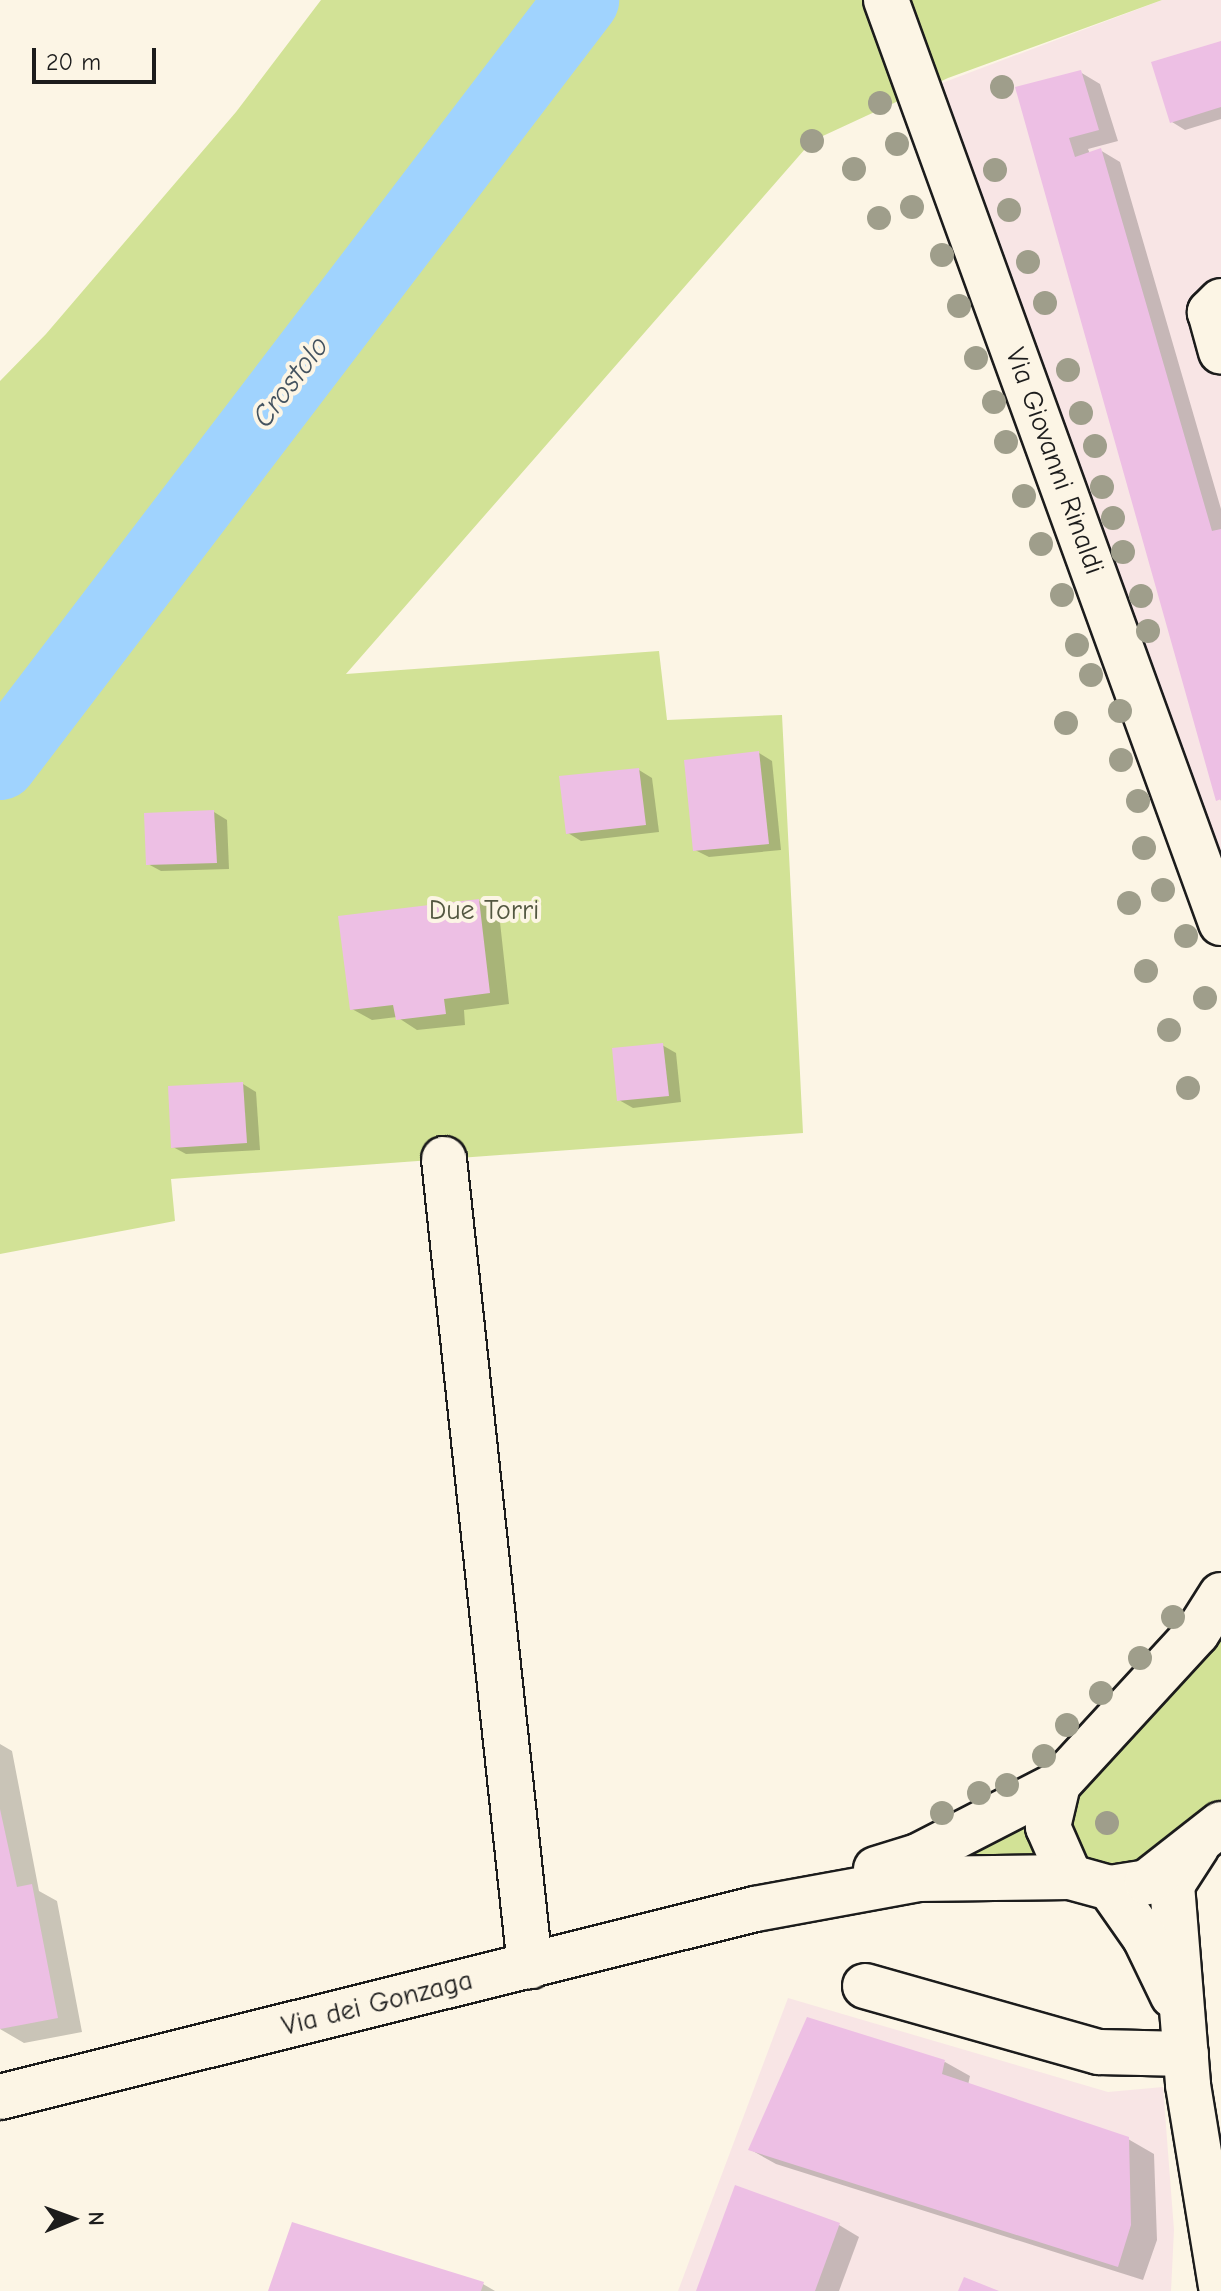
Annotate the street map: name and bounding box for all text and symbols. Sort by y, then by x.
scale bar [36,32,160,82]
text: 20 m [46,48,101,76]
water label: Crostolo [245,329,337,435]
street label: Via Giovanni Rinaldi [998,343,1112,579]
park label: Due Torri [429,893,539,927]
street label: Via dei Gonzaga [278,1963,476,2043]
north arrow [32,2179,112,2259]
text: N [83,2211,109,2226]

